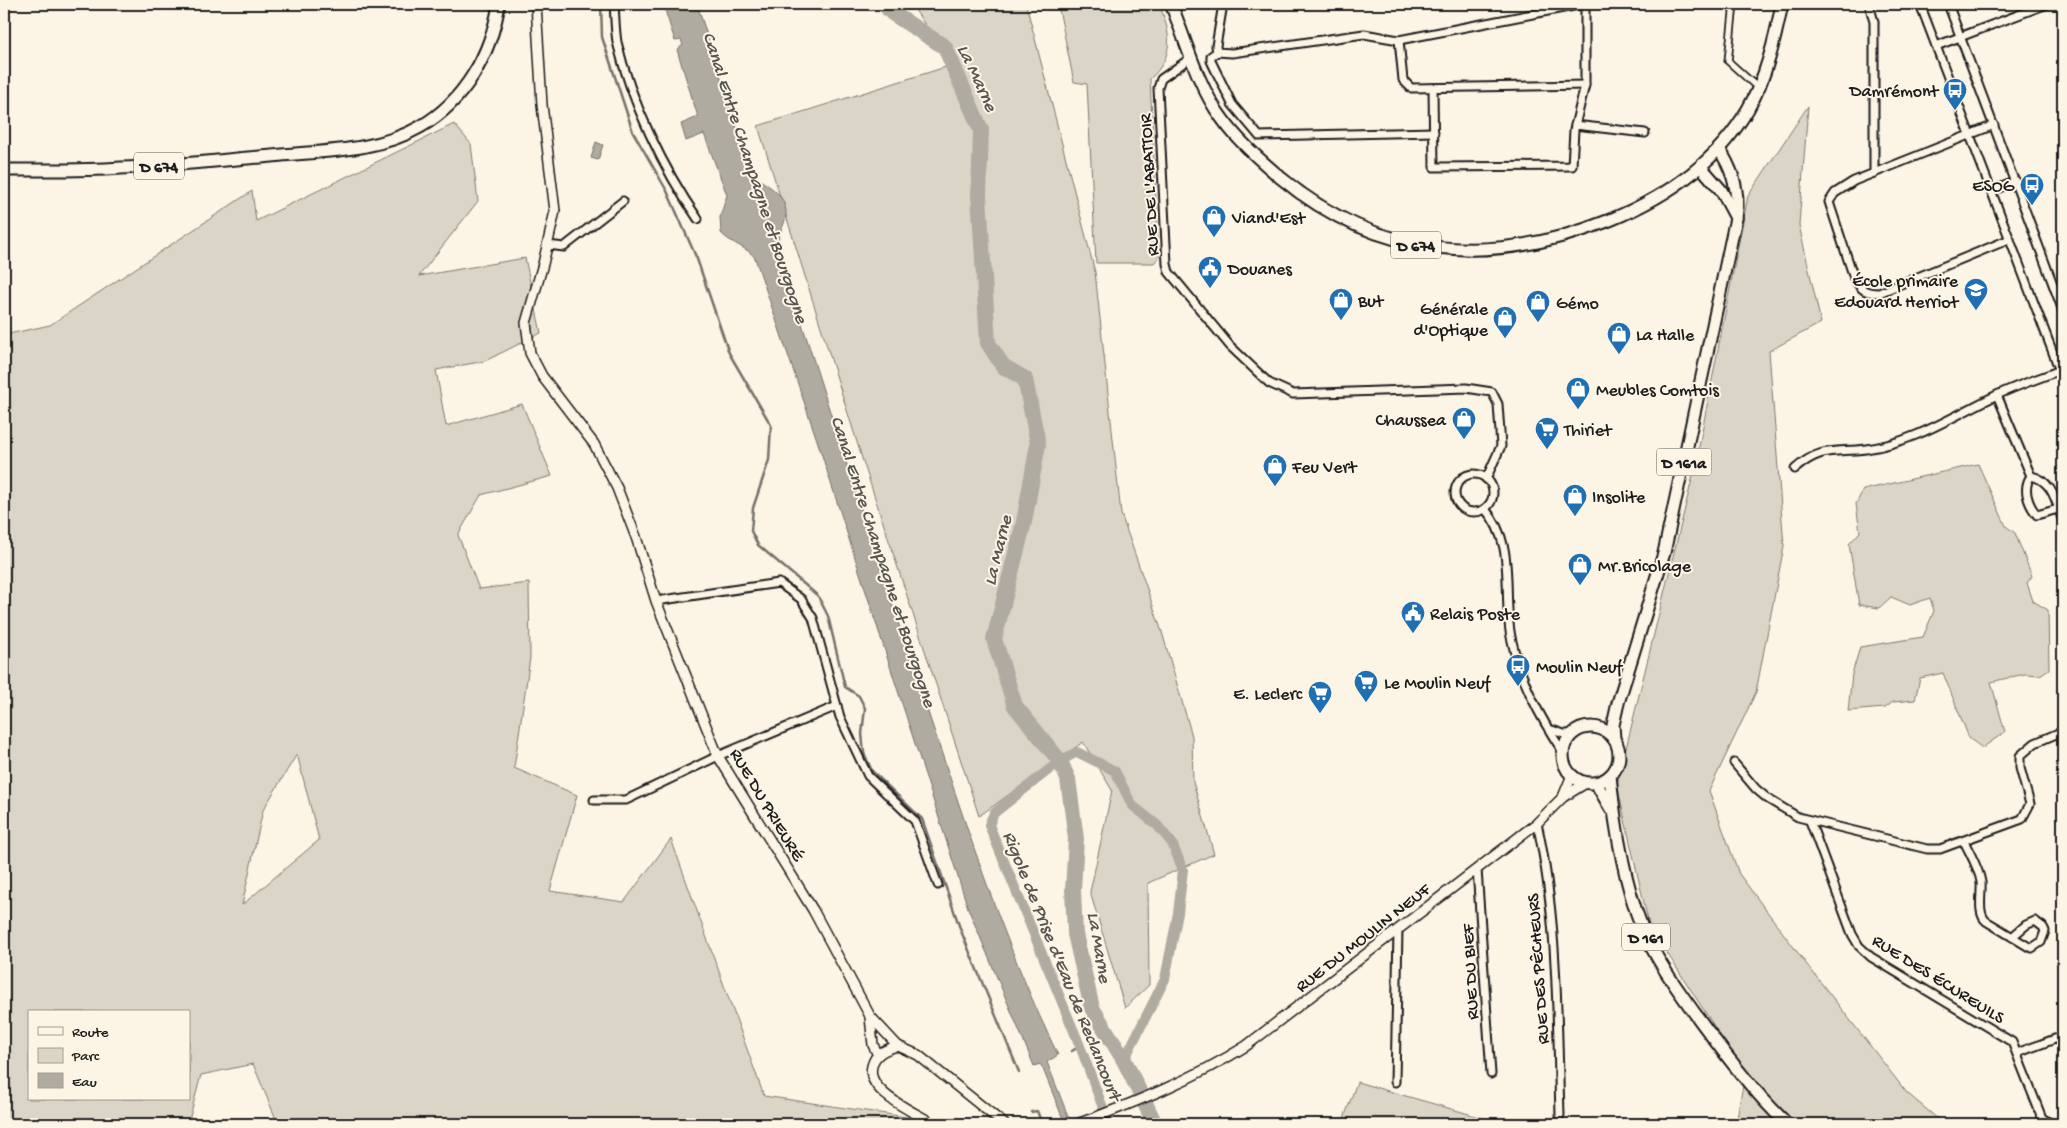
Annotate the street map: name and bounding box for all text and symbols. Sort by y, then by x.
water label: Canal Entre Champagne et Bourgogne [696,30,812,328]
water label: La Marne [950,41,1002,117]
bus stop icon: Damrémont [1942,77,1968,111]
place label: Damrémont [1849,82,1940,103]
street label: RUE DE L'ABATTOIR [1136,113,1165,257]
road number: D 674 [134,153,184,180]
bus stop icon: ESOG [2019,172,2045,206]
place label: ESOG [1972,177,2015,198]
shop icon: Viand'Est [1201,204,1227,238]
place label: Viand'Est [1231,209,1306,230]
road number: D 674 [1391,232,1441,258]
public building icon: Douanes [1197,255,1223,289]
place label: Douanes [1227,260,1293,281]
place label: École primaire Edouard Herriot [1834,272,1960,314]
school or university icon: École primaire Edouard Herriot [1963,277,1989,311]
shop icon: But [1328,287,1354,321]
shop icon: Gémo [1525,289,1551,323]
place label: But [1357,292,1385,313]
place label: Gémo [1556,294,1599,315]
place label: Générale d'Optique [1413,300,1489,342]
shop icon: Générale d'Optique [1492,305,1518,339]
shop icon: La Halle [1606,321,1632,355]
place label: La Halle [1636,326,1695,347]
shop icon: Meubles Comtois [1565,376,1591,410]
place label: Meubles Comtois [1596,381,1720,402]
shop icon: Chaussea [1451,406,1477,440]
place label: Chaussea [1376,411,1447,432]
water label: Canal Entre Champagne et Bourgogne [824,414,940,712]
supermarket icon: Thiriet [1534,416,1560,450]
place label: Thiriet [1563,421,1613,442]
road number: D 161a [1656,448,1712,476]
shop icon: Feu Vert [1262,453,1288,487]
place label: Feu Vert [1291,458,1358,479]
shop icon: Insolite [1562,483,1588,517]
place label: Insolite [1592,488,1646,509]
water label: La Marne [980,512,1019,588]
shop icon: Mr.Bricolage [1567,552,1593,586]
place label: Mr.Bricolage [1598,557,1692,578]
public building icon: Relais Poste [1400,600,1426,634]
place label: Relais Poste [1430,605,1521,626]
bus stop icon: Moulin Neuf [1505,653,1531,687]
place label: Moulin Neuf [1536,658,1623,679]
supermarket icon: Le Moulin Neuf [1353,669,1379,703]
place label: Le Moulin Neuf [1384,674,1492,695]
supermarket icon: E. Leclerc [1307,680,1333,714]
place label: E. Leclerc [1233,685,1303,706]
street label: RUE DU PRIEURÉ [724,745,808,866]
water label: Rigole de Prise d'Eau de Reclancourt [996,828,1127,1107]
street label: RUE DU MOULIN NEUF [1292,879,1436,998]
street label: RUE DES PÊCHEURS [1524,892,1555,1045]
water label: La Marne [1080,911,1115,986]
street label: RUE DU BIEF [1458,923,1484,1020]
road number: D 161 [1622,924,1670,950]
street label: RUE DES ÉCUREUILS [1867,931,2008,1030]
legend [28,1010,190,1100]
text: Route [72,1024,109,1042]
text: Parc [71,1048,100,1066]
text: Eau [72,1074,97,1092]

